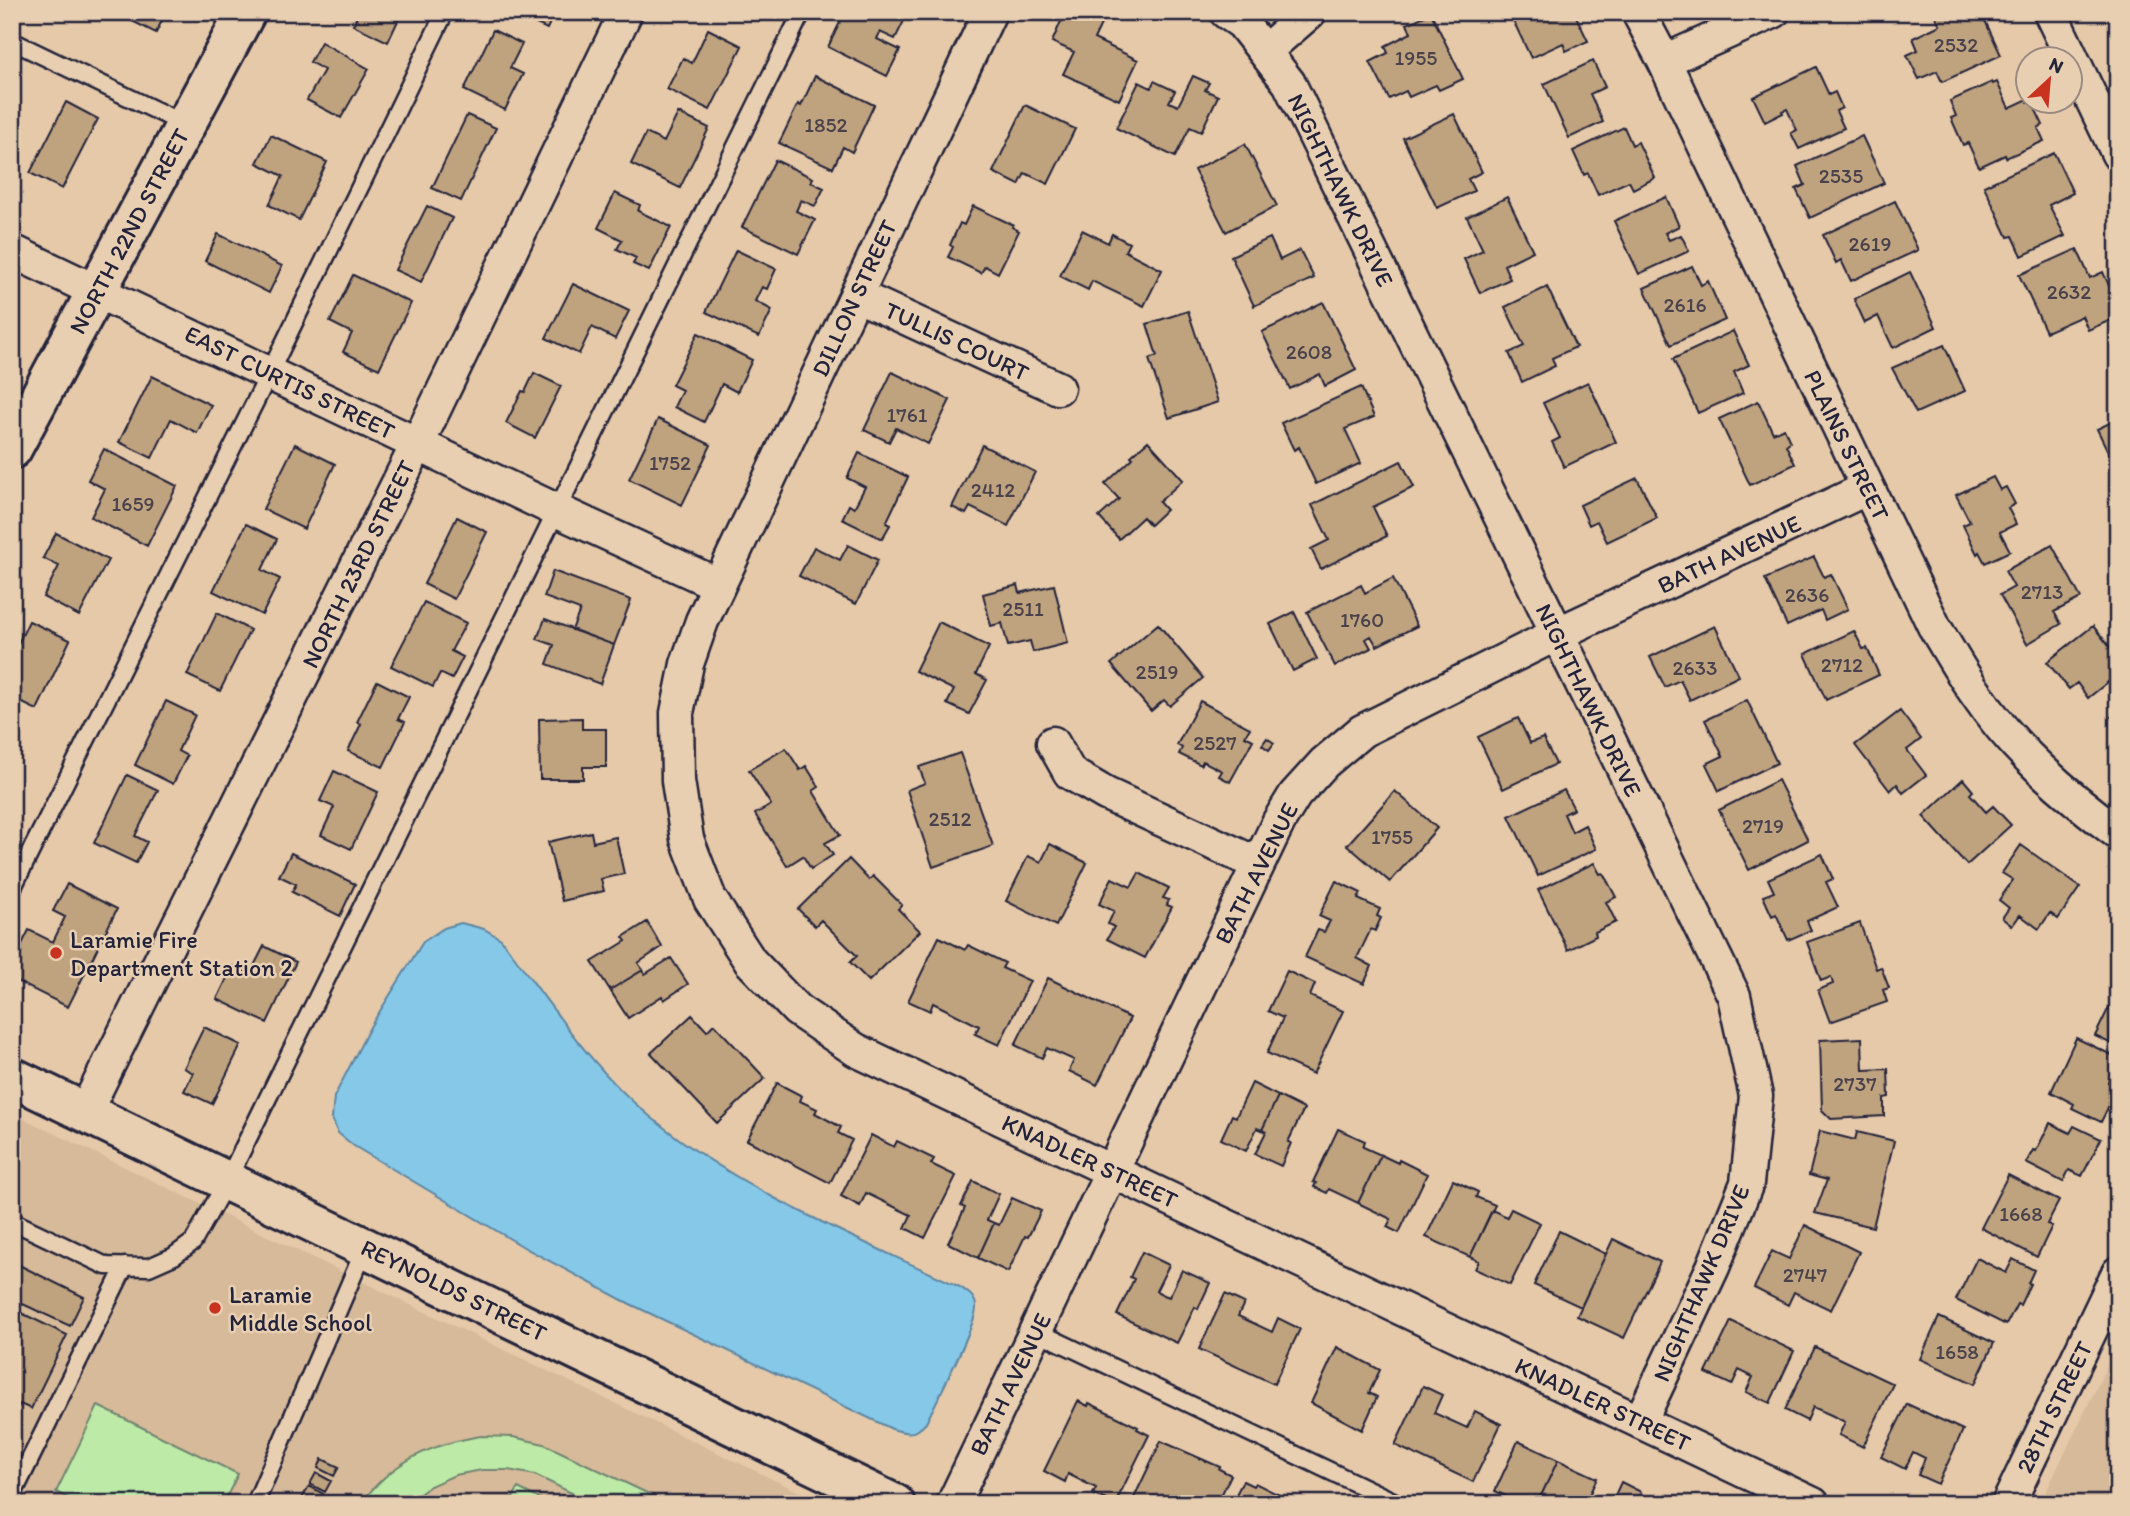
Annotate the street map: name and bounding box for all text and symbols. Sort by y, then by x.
house number: 2532 [1934,32,1978,57]
house number: 1955 [1395,45,1437,70]
north arrow [2014,46,2084,116]
text: N [2045,52,2067,78]
street label: NIGHTHAWK DRIVE [1282,89,1400,291]
house number: 1852 [804,112,848,137]
street label: NORTH 22ND STREET [63,123,196,339]
house number: 2535 [1819,163,1863,188]
street label: DILLON STREET [805,215,903,381]
house number: 2619 [1849,231,1891,256]
house number: 2632 [2047,279,2091,304]
house number: 2616 [1663,292,1707,317]
street label: TULLIS COURT [880,295,1034,387]
street label: EAST CURTIS STREET [180,319,400,446]
house number: 2608 [1286,339,1332,364]
street label: PLAINS STREET [1798,365,1896,526]
house number: 1761 [886,402,928,427]
house number: 1752 [649,450,691,475]
street label: NORTH 23RD STREET [295,455,421,673]
house number: 2412 [971,477,1015,502]
house number: 1659 [112,491,154,516]
street label: BATH AVENUE [1653,508,1805,600]
house number: 2713 [2021,579,2063,604]
house number: 2636 [1785,582,1829,607]
house number: 2511 [1002,596,1044,621]
street label: NIGHTHAWK DRIVE [1530,599,1648,801]
house number: 1760 [1340,607,1384,632]
house number: 2712 [1821,652,1863,677]
house number: 2633 [1672,655,1718,680]
house number: 2519 [1136,659,1178,684]
house number: 2527 [1193,730,1237,755]
street label: BATH AVENUE [1208,798,1304,948]
house number: 2512 [929,806,971,831]
house number: 2719 [1742,813,1784,838]
house number: 1755 [1371,824,1413,849]
place label: Laramie Fire Department Station 2 [70,925,293,982]
marker: Laramie Fire Department Station 2 [48,945,64,961]
house number: 2737 [1833,1071,1877,1096]
street label: KNADLER STREET [998,1108,1183,1215]
street label: NIGHTHAWK DRIVE [1646,1180,1756,1386]
house number: 1668 [1999,1201,2043,1226]
street label: REYNOLDS STREET [356,1232,552,1348]
house number: 2747 [1783,1262,1827,1287]
place label: Laramie Middle School [229,1280,372,1337]
marker: Laramie Middle School [207,1300,223,1316]
street label: BATH AVENUE [963,1308,1057,1460]
street label: 28TH STREET [2010,1336,2099,1478]
house number: 1658 [1935,1339,1979,1364]
street label: KNADLER STREET [1511,1351,1696,1458]

